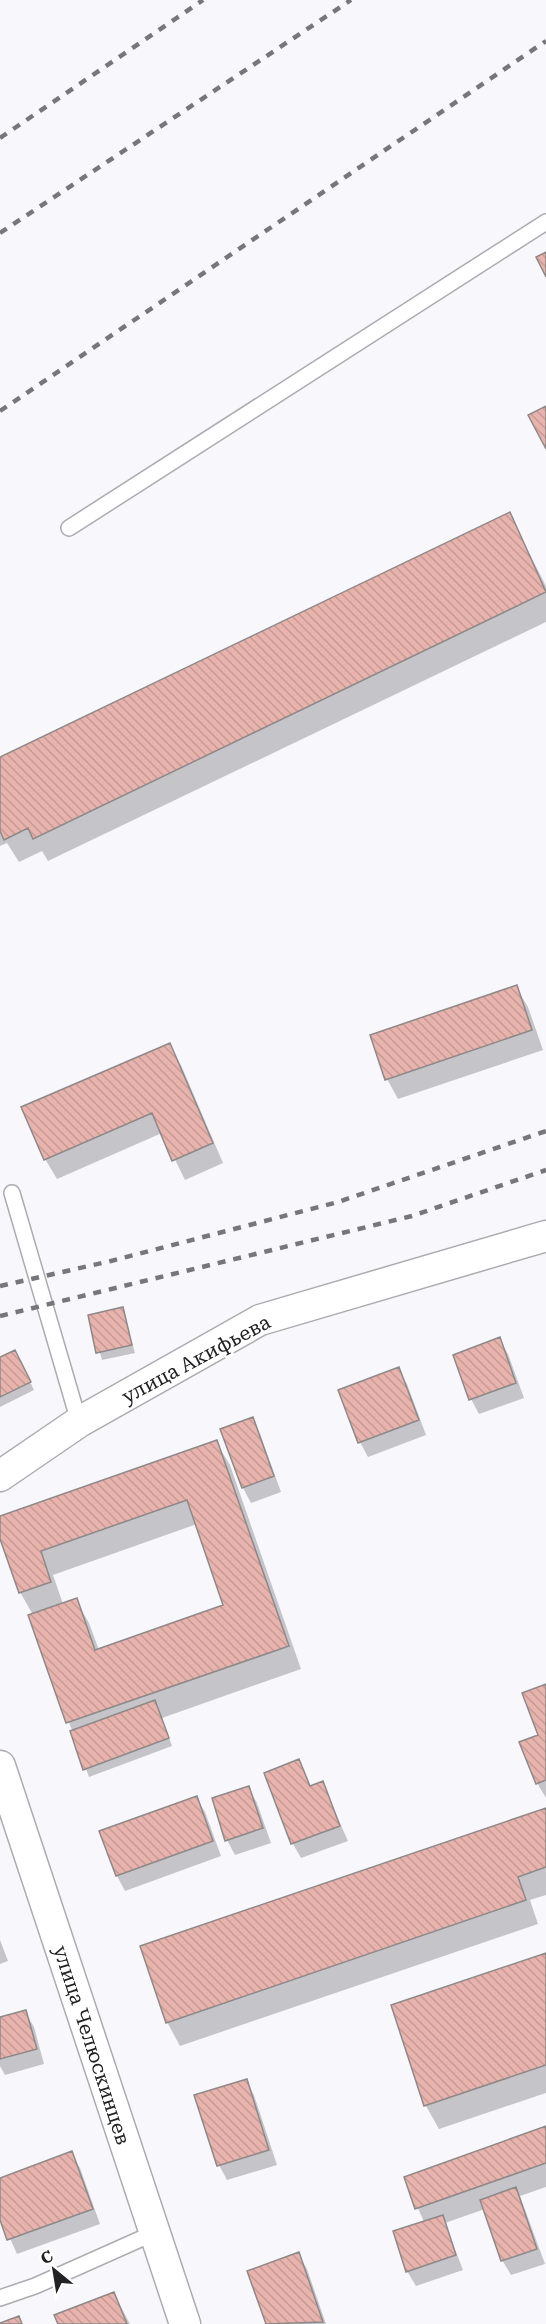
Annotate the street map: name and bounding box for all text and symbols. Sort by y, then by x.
street label: улица Акифьева [118,1310,275,1408]
street label: улица Челюскинцев [48,1942,136,2148]
north arrow [24,2240,84,2300]
text: С [37,2246,56,2268]

